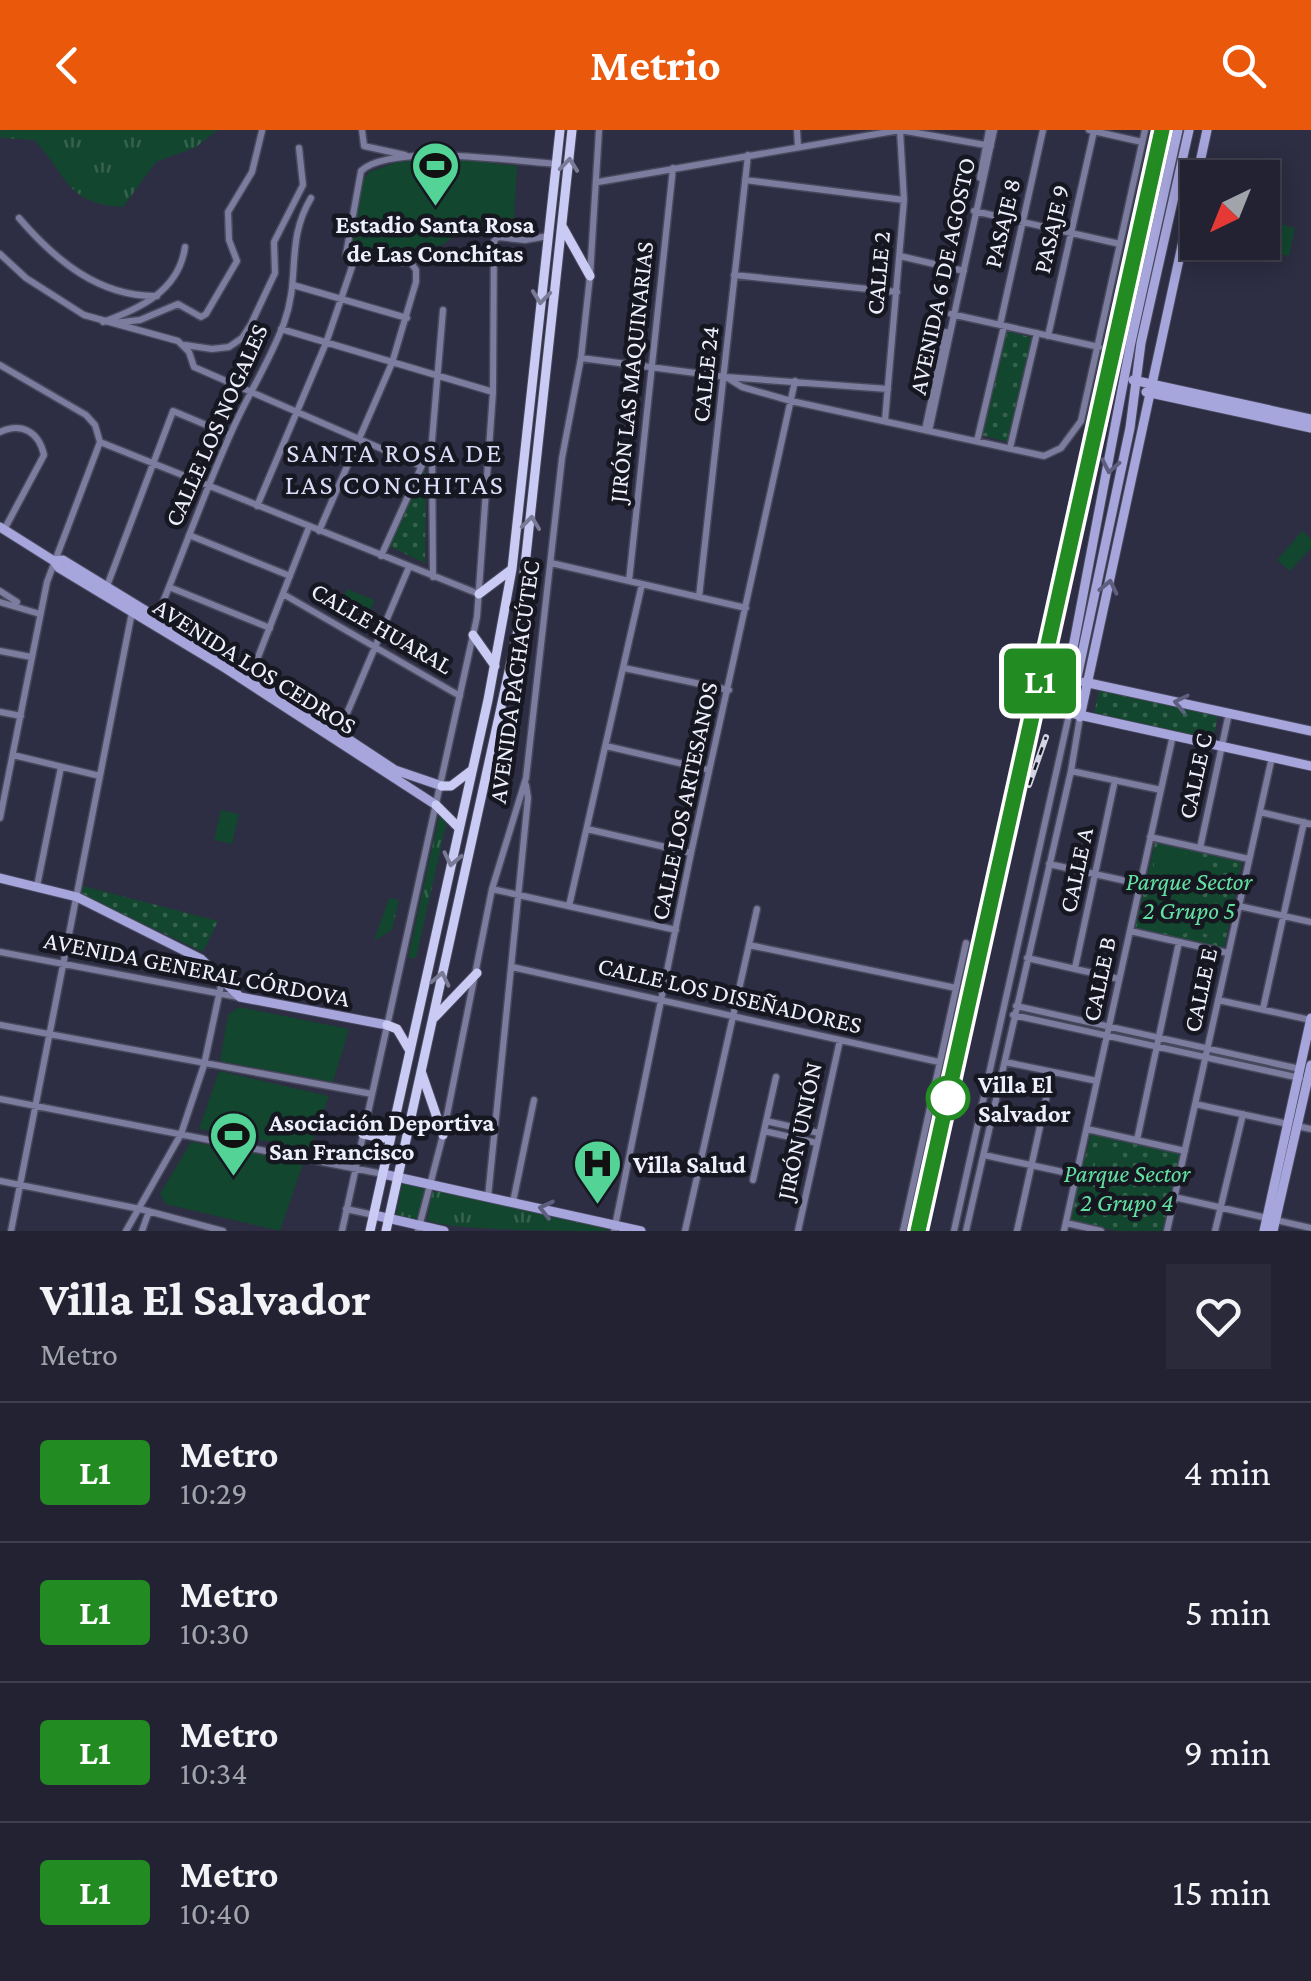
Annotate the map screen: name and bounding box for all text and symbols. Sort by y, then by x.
icon: back [40,38,95,93]
icon: search [1216,38,1271,93]
text: Metrio [590,40,721,90]
sports icon: Estadio Santa Rosa de Las Conchitas [409,140,461,208]
street label: AVENIDA 6 DE AGOSTO [904,155,980,397]
one-way arrow [557,156,579,172]
north arrow [1180,160,1280,260]
map controls [1180,160,1280,260]
street label: PASAJE 8 [979,176,1026,271]
street label: PASAJE 9 [1028,182,1075,276]
place label: Estadio Santa Rosa de Las Conchitas [335,211,535,267]
street label: CALLE 2 [861,230,895,316]
street label: JIRÓN LAS MAQUINARIAS [604,240,659,506]
one-way arrow [531,289,552,305]
street label: CALLE LOS NOGALES [159,320,273,530]
street label: CALLE 24 [687,325,723,423]
district label: SANTA ROSA DE LAS CONCHITAS [285,437,505,500]
one-way arrow [1100,457,1121,474]
one-way arrow [520,514,541,530]
street label: AVENIDA PACHACÚTEC [484,559,544,805]
street label: CALLE HUARAL [307,577,458,680]
one-way arrow [1097,579,1118,596]
street label: AVENIDA LOS CEDROS [149,593,361,739]
line badge: L1 [995,648,1085,714]
text: L1 [1024,662,1056,701]
street label: CALLE LOS ARTESANOS [646,679,722,923]
one-way arrow [1173,694,1190,715]
street label: CALLE C [1173,731,1217,821]
street label: CALLE A [1054,824,1098,915]
one-way arrow [443,850,464,867]
park label: Parque Sector 2 Grupo 5 [1126,868,1254,925]
street label: AVENIDA GENERAL CÓRDOVA [42,926,353,1012]
street label: CALLE B [1077,934,1121,1024]
street label: CALLE E [1178,945,1222,1035]
street label: CALLE LOS DISEÑADORES [595,951,865,1039]
one-way arrow [429,971,450,988]
street label: JIRÓN UNIÓN [771,1060,828,1204]
place label: Villa El Salvador [977,1071,1071,1127]
marker: Villa El Salvador [927,1077,969,1119]
place label: Asociación Deportiva San Francisco [268,1109,495,1165]
sports icon: Asociación Deportiva San Francisco [208,1110,260,1178]
hospital icon: Villa Salud [572,1138,624,1206]
place label: Villa Salud [632,1151,746,1178]
park label: Parque Sector 2 Grupo 4 [1064,1160,1192,1217]
one-way arrow [538,1200,555,1221]
button: heart [1166,1264,1271,1369]
text: Villa El Salvador [40,1272,371,1325]
text: Metro [40,1336,118,1372]
text: Metro [180,1433,278,1475]
text: 4 min [1184,1451,1271,1493]
text: L1 [79,1453,111,1492]
text: 10:29 [180,1475,248,1511]
text: Metro [180,1573,278,1615]
text: 5 min [1185,1591,1271,1633]
text: L1 [79,1593,111,1632]
text: 10:30 [180,1615,249,1651]
text: Metro [180,1713,278,1755]
text: 9 min [1184,1731,1271,1773]
text: L1 [79,1733,111,1772]
text: 10:34 [180,1755,248,1791]
text: Metro [180,1853,278,1895]
text: 15 min [1172,1871,1271,1913]
text: L1 [79,1873,111,1912]
text: 10:40 [180,1895,250,1931]

